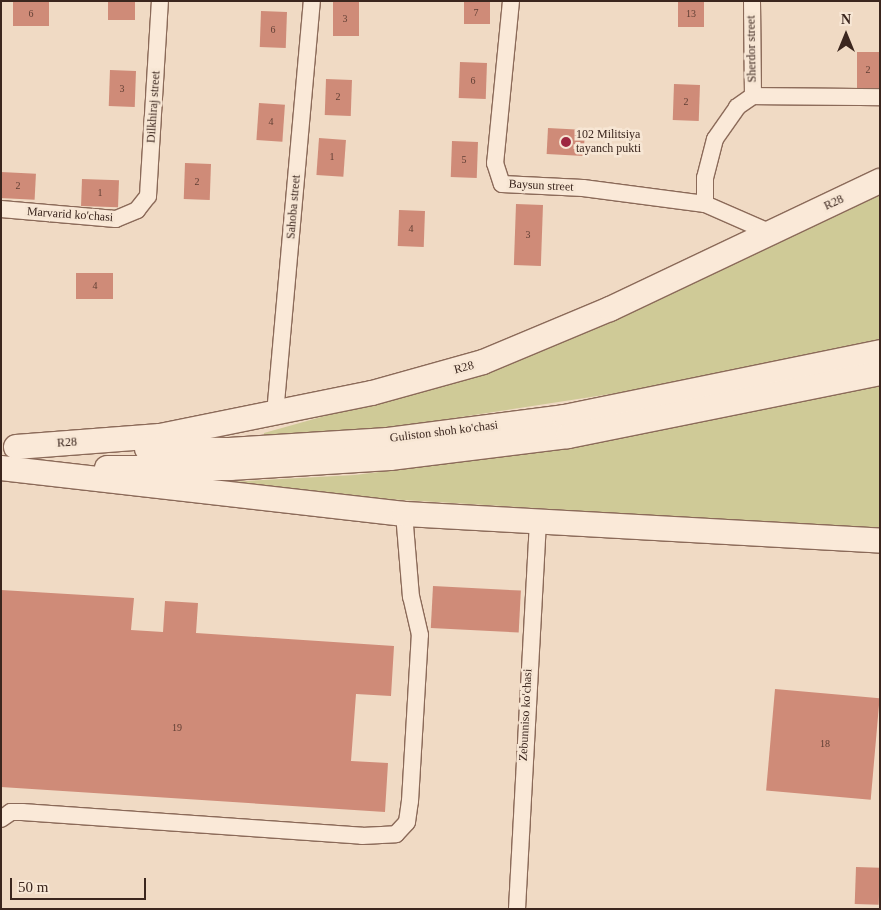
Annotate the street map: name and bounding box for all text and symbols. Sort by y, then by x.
house number: 7 [474,7,478,19]
house number: 6 [28,8,34,20]
house number: 13 [686,8,696,20]
north arrow [821,10,871,60]
text: N [841,12,851,27]
house number: 3 [342,13,348,25]
street label: Sherdor street [744,15,760,83]
house number: 6 [270,24,276,36]
house number: 2 [866,64,870,76]
street label: Dilkhiraj street [144,70,164,144]
house number: 6 [470,75,476,87]
house number: 3 [120,83,124,95]
house number: 2 [336,91,340,103]
house number: 2 [684,96,688,108]
house number: 4 [268,116,274,128]
place label: 102 Militsiya tayanch pukti [576,128,641,156]
marker: 102 Militsiya tayanch pukti [560,136,572,148]
house number: 1 [330,151,334,163]
house number: 5 [462,154,466,166]
street label: Sahoba street [284,174,304,240]
house number: 2 [194,176,200,188]
street label: Baysun street [508,177,574,195]
house number: 2 [16,180,20,192]
house number: 1 [98,187,102,199]
street label: R28 [822,192,846,214]
street label: Marvarid ko'chasi [26,205,114,225]
house number: 4 [408,223,414,235]
house number: 3 [526,229,530,241]
house number: 4 [92,280,98,292]
street label: R28 [452,358,476,378]
street label: Guliston shoh ko'chasi [389,418,499,446]
street label: R28 [57,435,77,451]
street label: Zebunniso ko'chasi [516,668,536,762]
house number: 19 [172,722,182,734]
house number: 18 [820,738,830,750]
scale bar [12,868,149,900]
text: 50 m [18,879,48,895]

